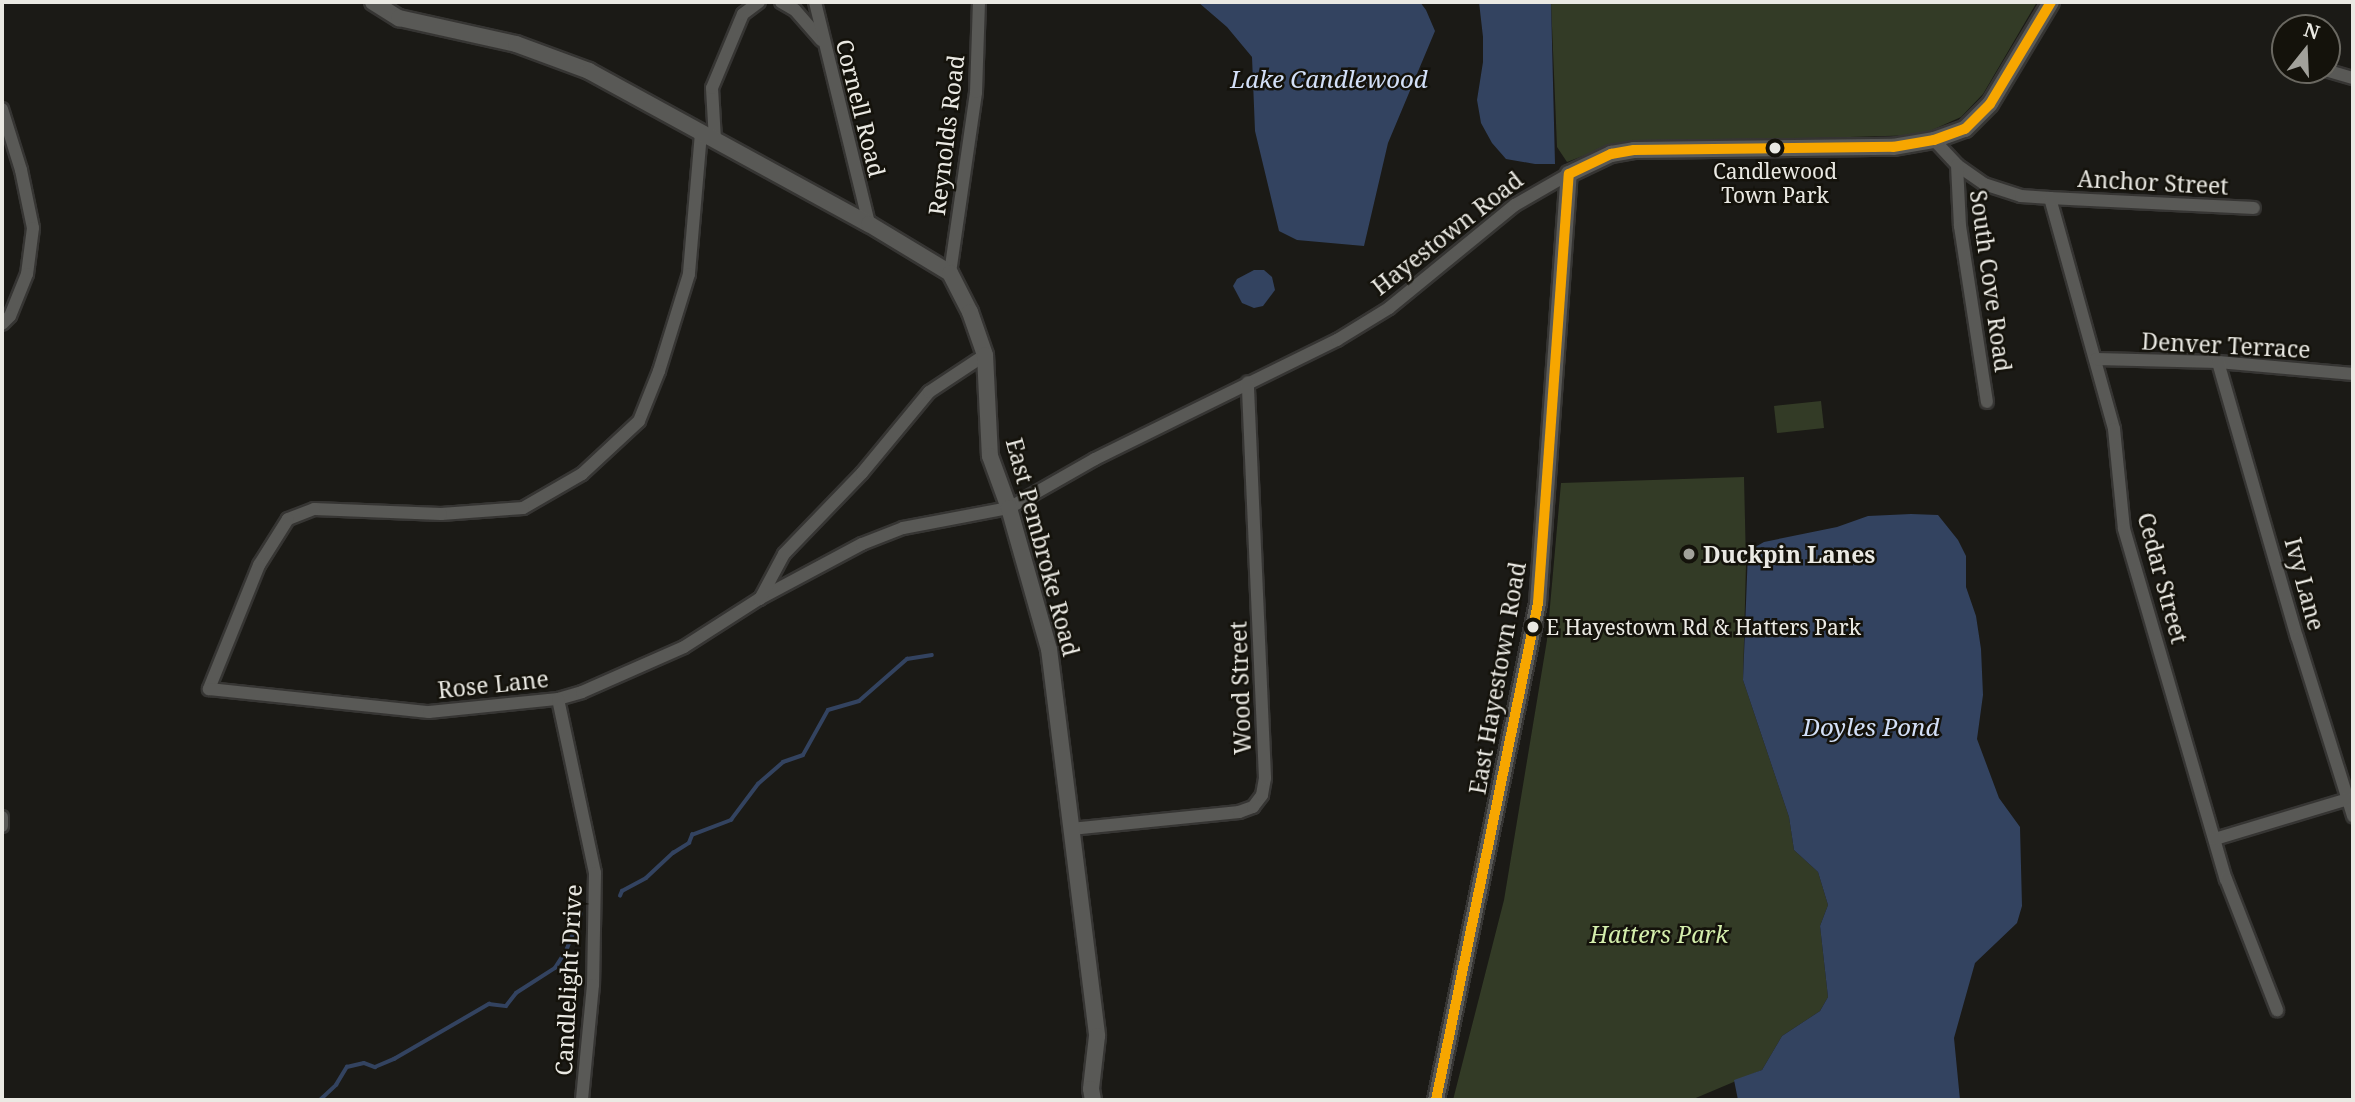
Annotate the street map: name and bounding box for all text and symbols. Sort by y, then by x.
north arrow [2271,14,2341,84]
text: N [2301,16,2323,46]
street label: Cornell Road [831,36,891,180]
street label: Reynolds Road [922,53,970,217]
water label: Lake Candlewood [1230,65,1428,93]
marker: Candlewood Town Park [1768,141,1782,155]
place label: Candlewood Town Park [1713,158,1837,208]
street label: Anchor Street [2077,164,2229,200]
street label: Hayestown Road [1366,166,1528,300]
street label: South Cove Road [1965,188,2017,374]
street label: Denver Terrace [2141,327,2311,363]
street label: East Pembroke Road [1001,435,1085,659]
street label: Cedar Street [2132,509,2194,647]
street label: Ivy Lane [2279,534,2331,634]
place label: Duckpin Lanes [1703,540,1875,568]
marker: Duckpin Lanes [1681,546,1697,562]
street label: East Hayestown Road [1463,560,1531,796]
place label: E Hayestown Rd & Hatters Park [1546,614,1861,640]
marker: E Hayestown Rd & Hatters Park [1526,620,1540,634]
street label: Wood Street [1224,621,1256,755]
street label: Rose Lane [436,664,550,704]
water label: Doyles Pond [1803,713,1939,741]
street label: Candlelight Drive [549,884,587,1076]
park label: Hatters Park [1590,920,1728,948]

